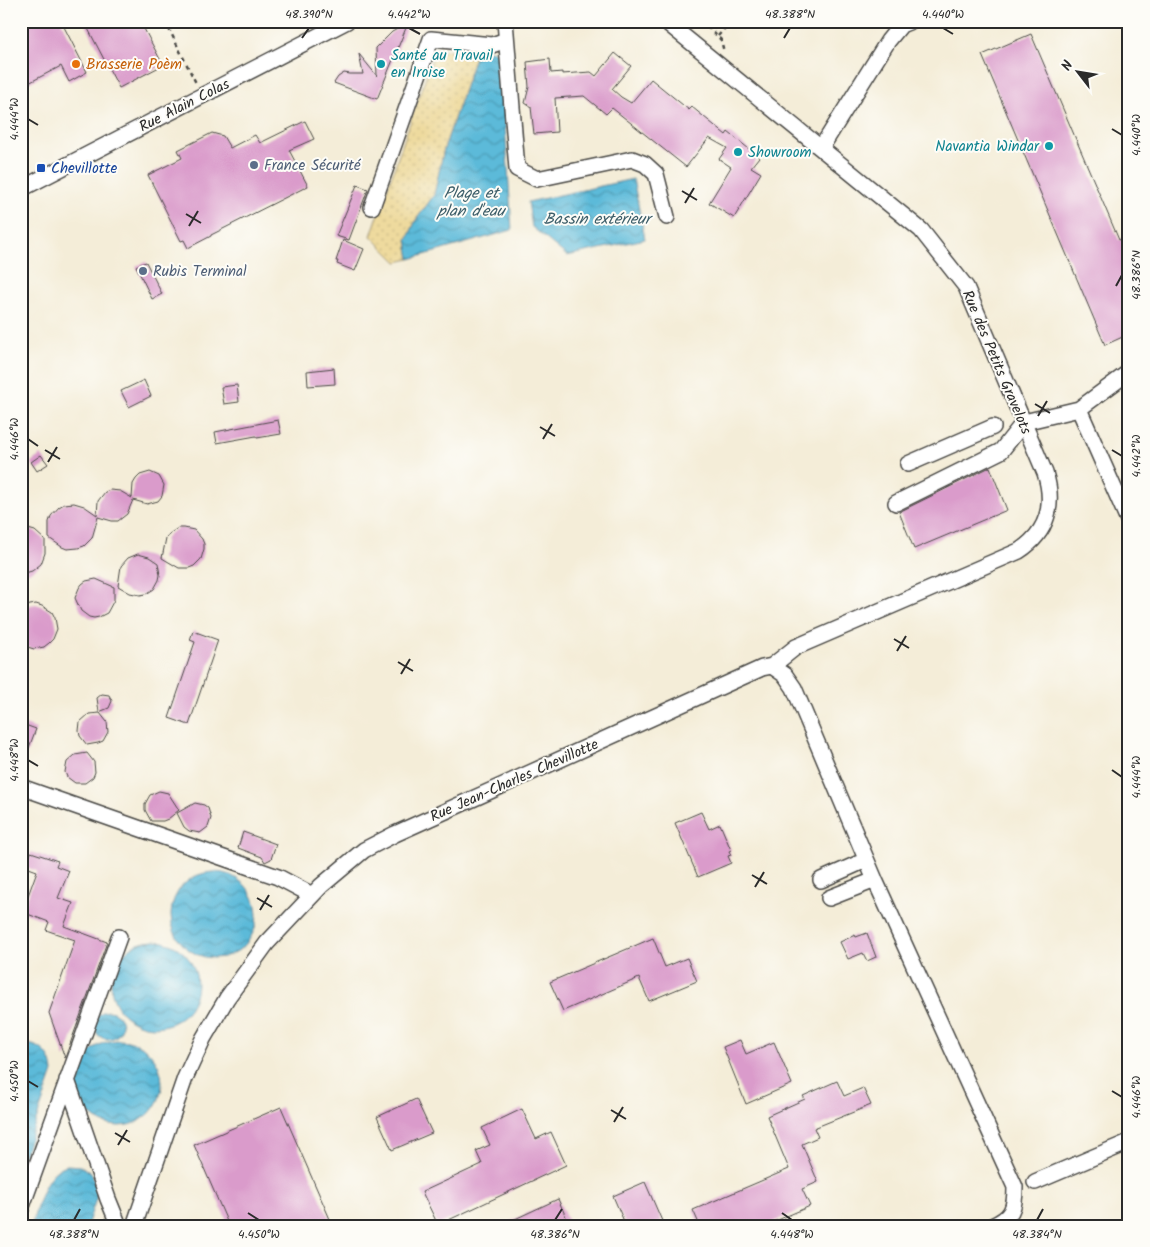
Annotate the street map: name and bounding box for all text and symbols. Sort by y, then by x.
text: 48.390°N [285,5,333,24]
text: 4.442°W [387,5,431,24]
text: 48.388°N [765,5,815,24]
text: 4.440°W [922,5,964,24]
place label: Santé au Travail en Iroise [391,44,494,85]
north arrow [1052,48,1102,98]
place label: Brasserie Poèm [86,53,182,77]
text: N [1056,56,1080,75]
marker: Brasserie Poèm [70,58,82,70]
marker: Santé au Travail en Iroise [375,58,387,70]
street label: Rue Alain Colas [135,72,235,139]
text: 4.444°W [5,98,24,140]
text: 4.440°W [1127,114,1146,156]
place label: Navantia Windar [935,135,1040,159]
marker: Navantia Windar [1043,140,1055,152]
place label: Showroom [748,141,811,165]
marker: Showroom [732,146,744,158]
place label: France Sécurité [264,154,362,178]
place label: Chevillotte [51,157,117,181]
marker: France Sécurité [248,159,260,171]
marker: Chevillotte [35,162,47,174]
water label: Plage et plan d'eau [436,181,507,224]
water label: Bassin extérieur [544,207,654,232]
text: 48.386°N [1127,250,1146,300]
place label: Rubis Terminal [153,260,247,284]
marker: Rubis Terminal [137,265,149,277]
street label: Rue des Petits Gravelots [955,286,1038,439]
text: 4.446°W [5,418,24,460]
text: 4.442°W [1127,434,1146,478]
street label: Rue Jean-Charles Chevillotte [426,733,603,829]
text: 4.448°W [5,738,24,782]
text: 4.444°W [1127,756,1146,798]
text: 4.450°W [5,1060,24,1102]
text: 4.446°W [1127,1076,1146,1118]
text: 48.388°N [49,1225,99,1244]
text: 4.450°W [238,1225,280,1244]
text: 48.386°N [530,1225,580,1244]
text: 4.448°W [770,1225,814,1244]
text: 48.384°N [1012,1225,1062,1244]

